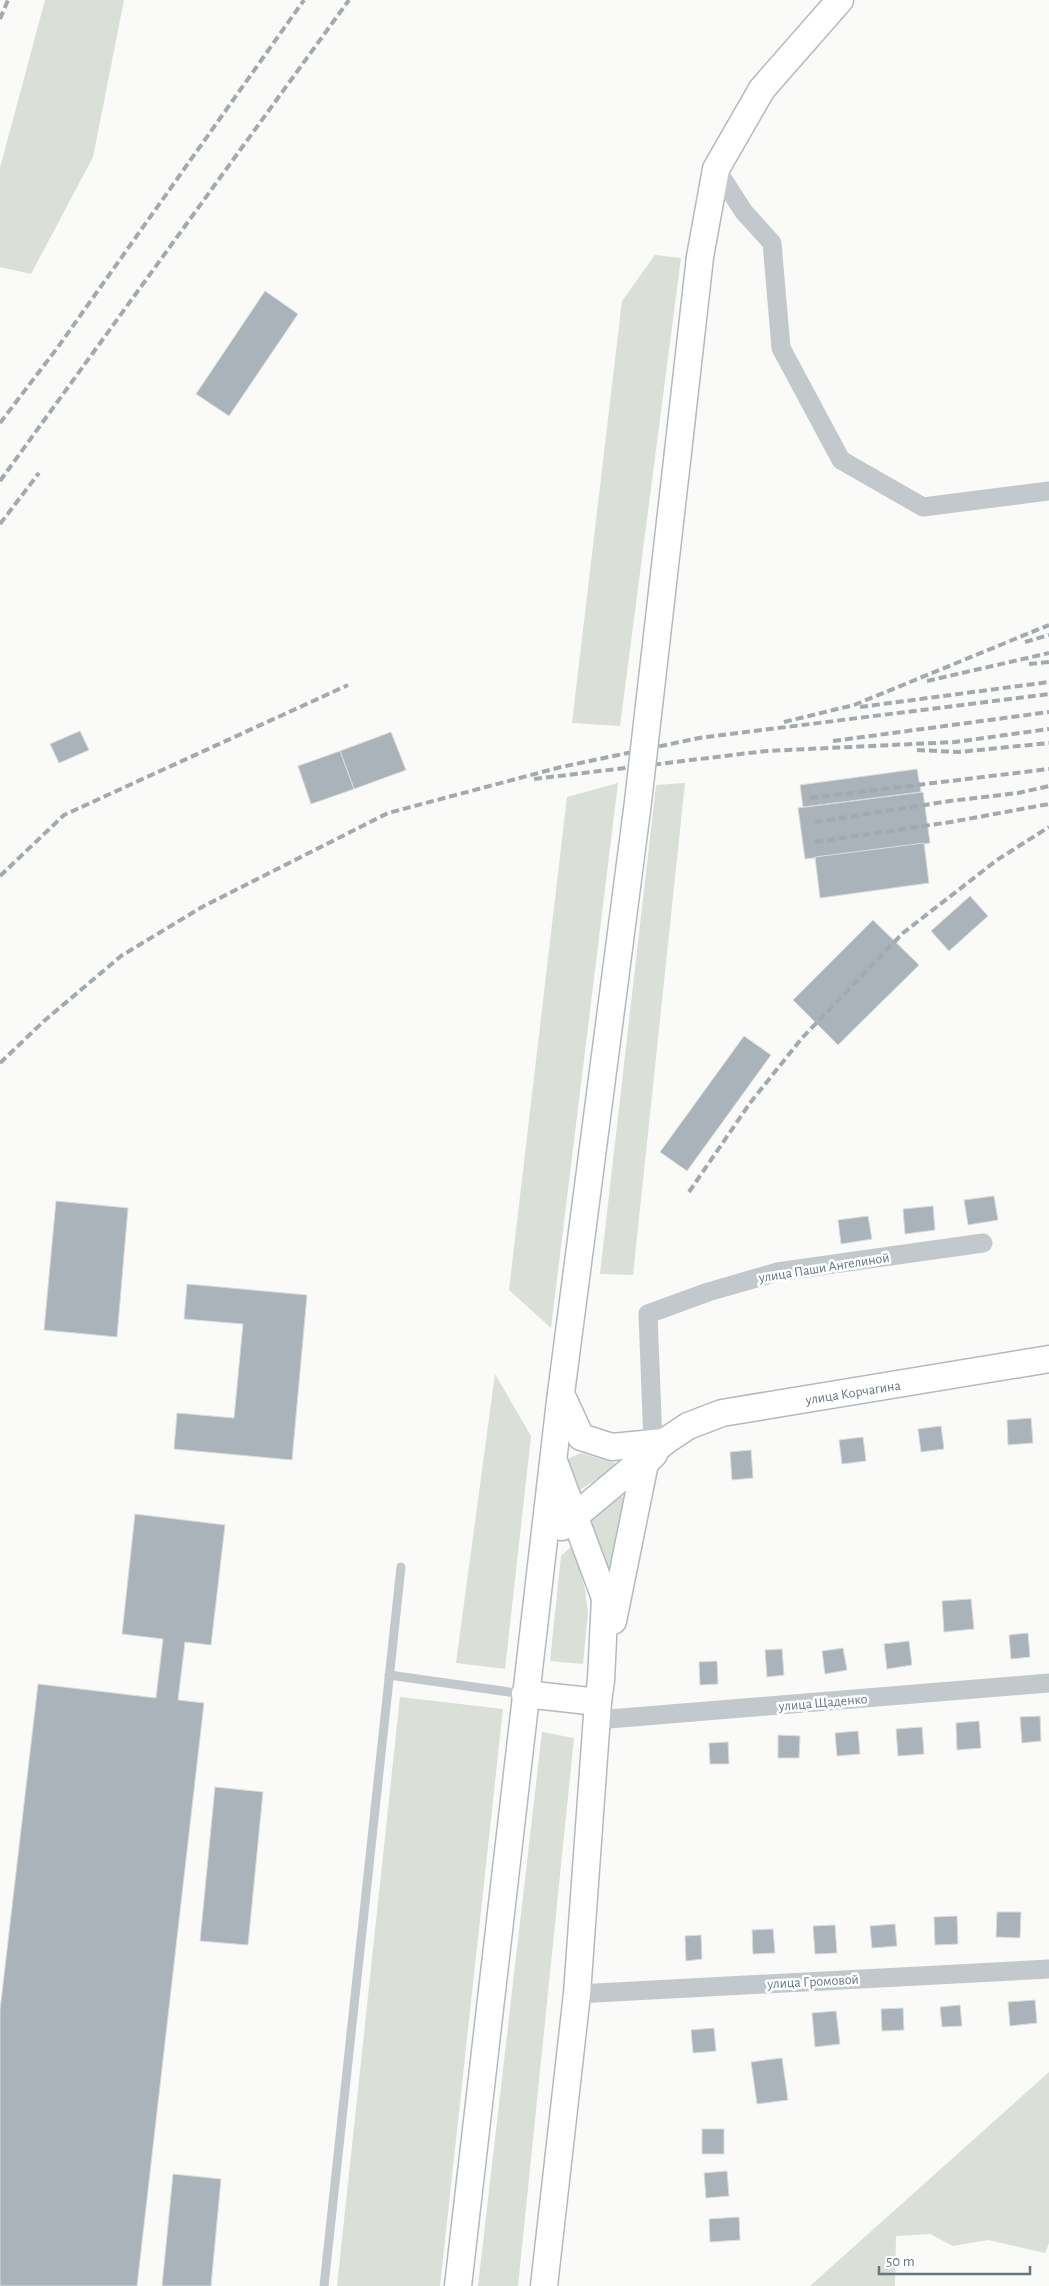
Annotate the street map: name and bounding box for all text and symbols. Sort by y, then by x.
street label: улица Паши Ангелиной [757,1251,890,1285]
street label: улица Корчагина [804,1378,902,1408]
street label: улица Щаденко [777,1692,868,1714]
street label: улица Громовой [766,1973,859,1991]
scale bar [879,2244,1030,2276]
text: 50 m [886,2254,915,2269]

